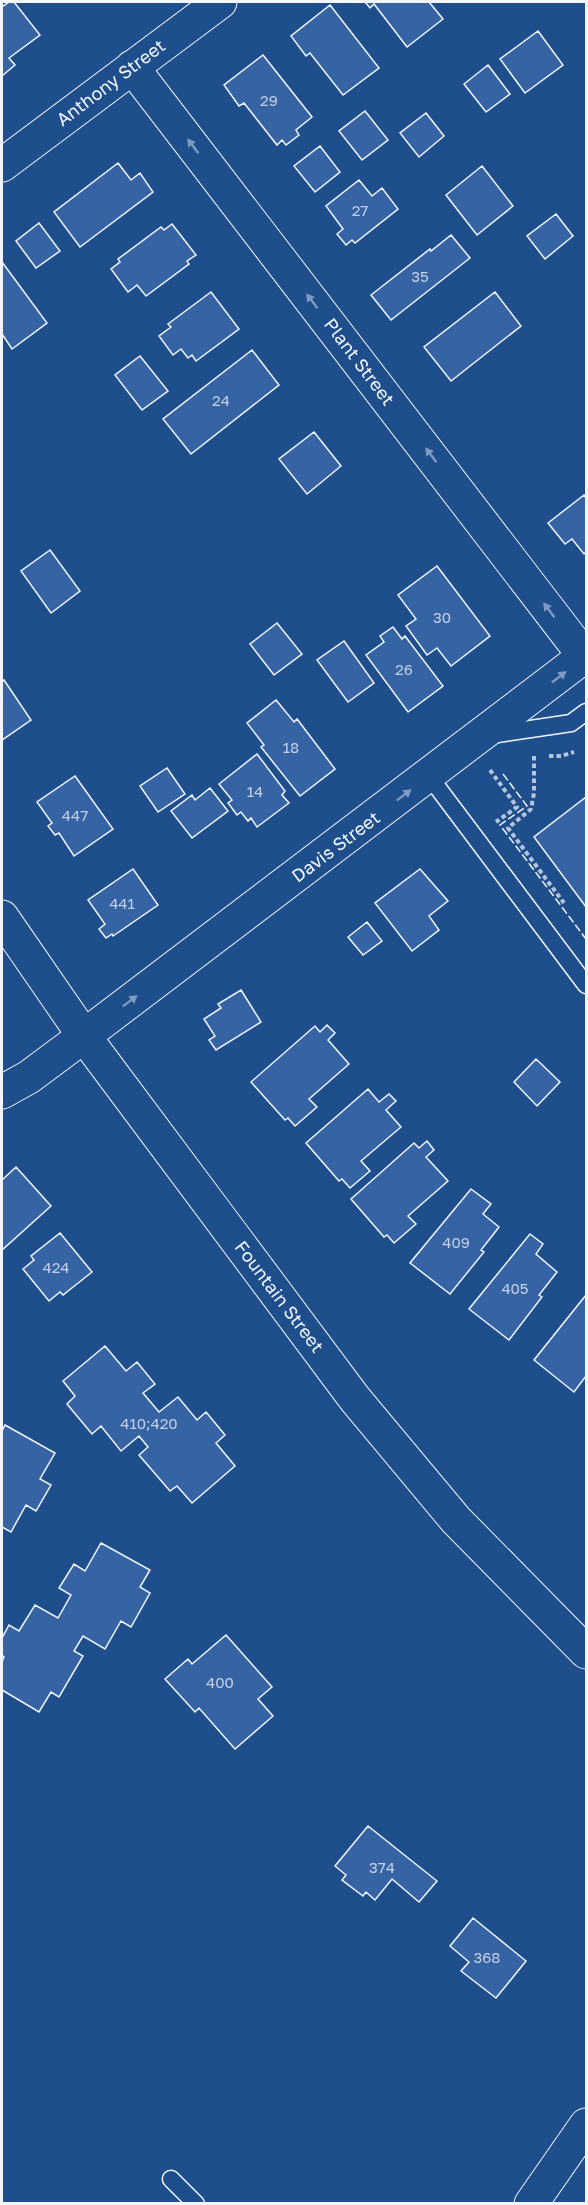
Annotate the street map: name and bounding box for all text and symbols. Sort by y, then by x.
street label: Anthony Street [52,34,169,130]
house number: 29 [260,91,278,109]
one-way arrow [187,138,200,154]
house number: 27 [352,201,368,219]
house number: 35 [411,267,429,285]
one-way arrow [306,293,318,309]
street label: Plant Street [320,313,400,409]
house number: 24 [212,391,230,409]
one-way arrow [425,448,437,463]
one-way arrow [544,603,556,618]
house number: 30 [433,608,451,626]
house number: 26 [395,660,413,678]
one-way arrow [551,671,566,683]
house number: 18 [283,738,299,756]
house number: 14 [247,782,263,800]
one-way arrow [396,790,411,802]
house number: 447 [62,806,88,824]
street label: Davis Street [287,806,384,886]
house number: 441 [109,894,135,912]
one-way arrow [122,995,138,1007]
house number: 409 [442,1233,470,1251]
street label: Fountain Street [231,1236,329,1357]
house number: 424 [42,1258,70,1276]
house number: 405 [501,1279,529,1297]
house number: 410;420 [120,1414,178,1432]
house number: 400 [206,1673,234,1691]
house number: 374 [369,1858,395,1876]
house number: 368 [473,1948,501,1966]

